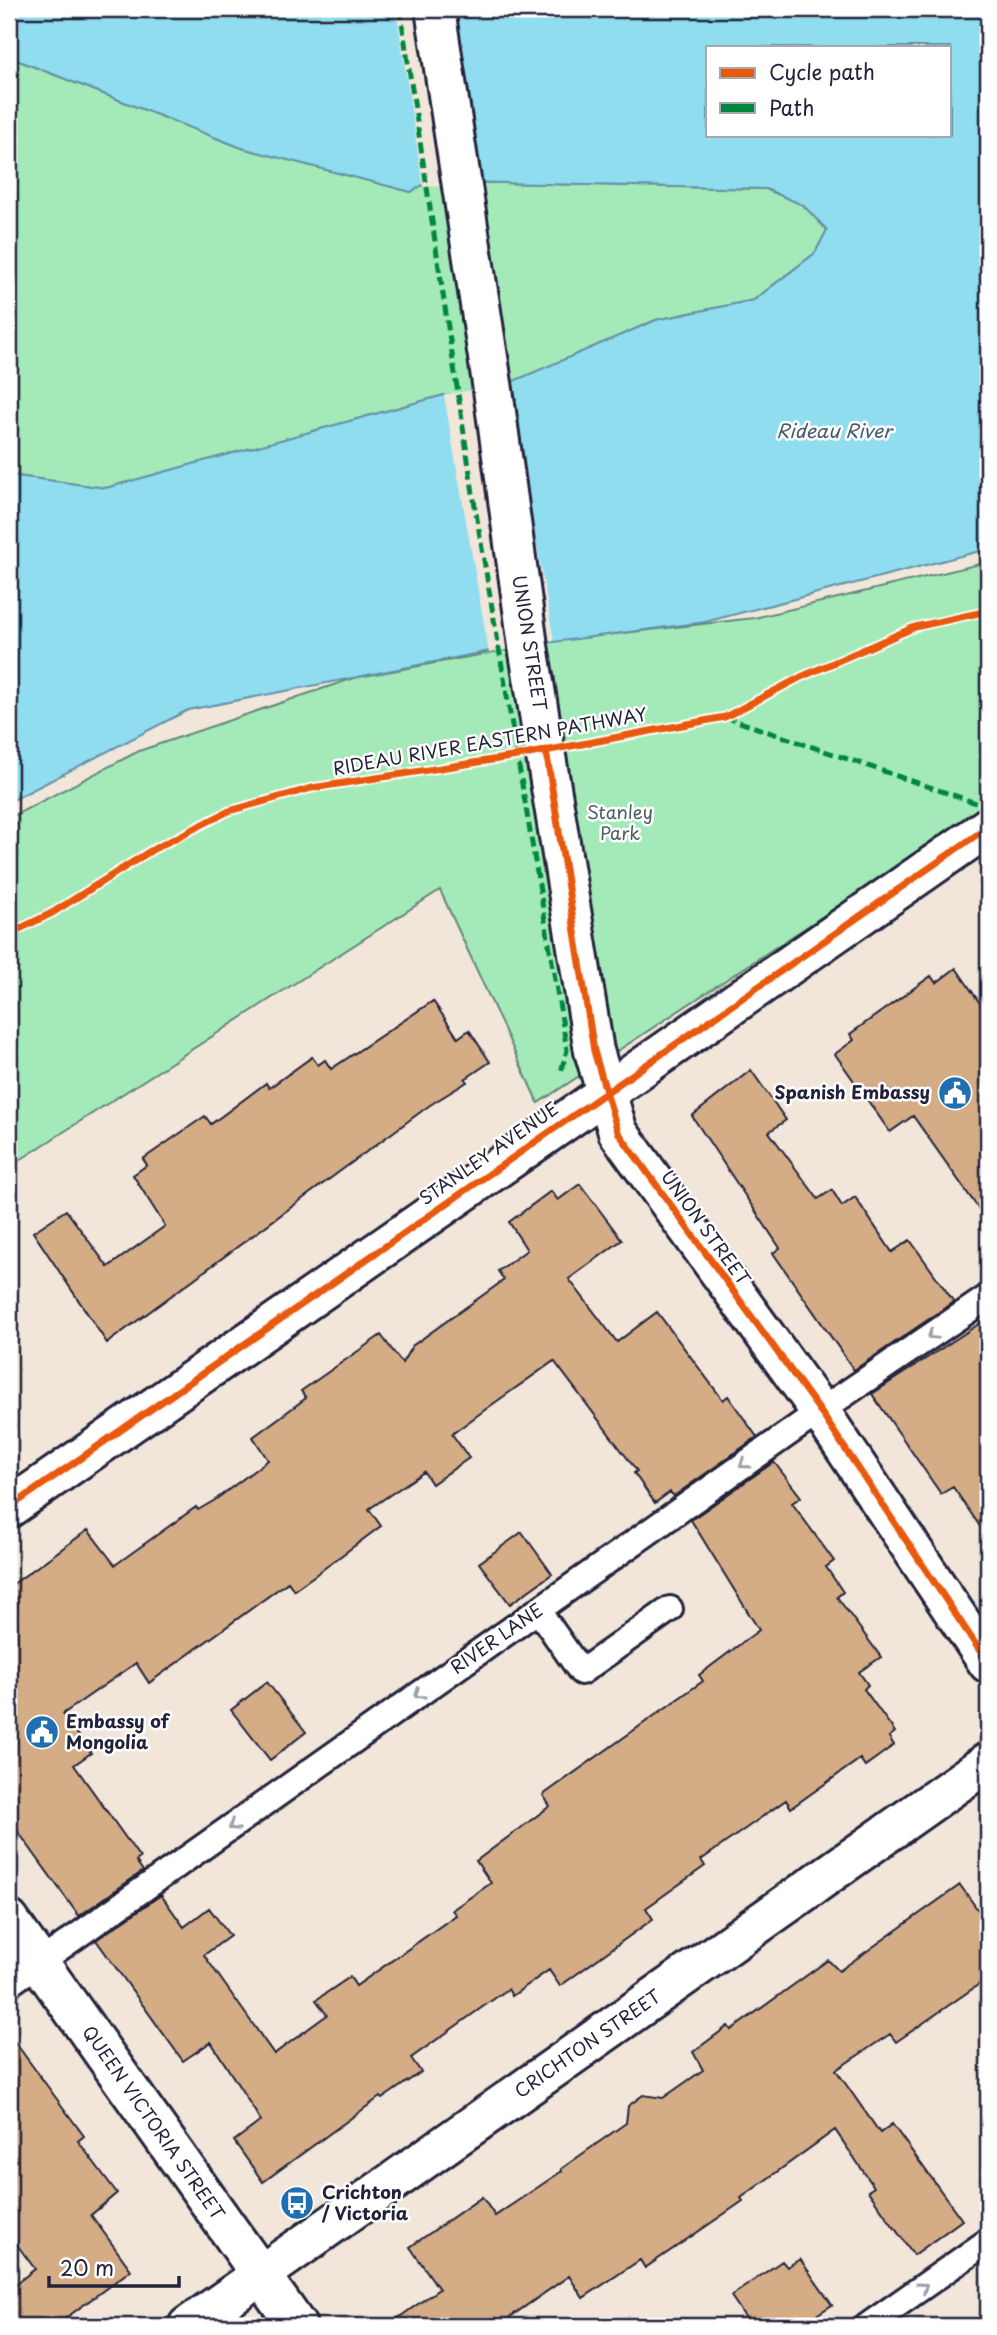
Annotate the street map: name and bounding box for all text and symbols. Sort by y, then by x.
legend [706,46,951,136]
text: Cycle path [769,55,875,87]
text: Path [769,91,814,123]
water label: Rideau River [776,416,894,444]
street label: UNION STREET [506,573,555,713]
street label: RIDEAU RIVER EASTERN PATHWAY [331,700,649,781]
park label: Stanley Park [587,798,653,846]
public building icon: Spanish Embassy [936,1074,974,1112]
place label: Spanish Embassy [775,1078,930,1105]
street label: STANLEY AVENUE [413,1095,563,1211]
street label: UNION STREET [655,1164,758,1291]
one-way arrow [927,1327,940,1339]
one-way arrow [739,1456,752,1468]
street label: RIVER LANE [444,1596,548,1680]
one-way arrow [414,1686,427,1698]
place label: Embassy of Mongolia [66,1707,171,1755]
public building icon: Embassy of Mongolia [23,1713,61,1751]
one-way arrow [228,1818,241,1830]
street label: CRICHTON STREET [508,1981,667,2104]
street label: QUEEN VICTORIA STREET [77,2019,232,2225]
place label: Crichton / Victoria [321,2178,409,2226]
bus stop icon: Crichton / Victoria [278,2184,316,2222]
scale bar [49,2244,178,2288]
text: 20 m [60,2251,114,2283]
one-way arrow [915,2283,928,2295]

